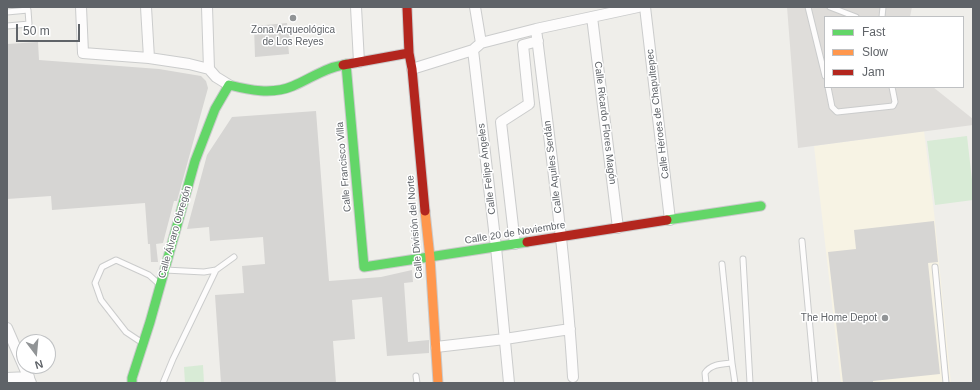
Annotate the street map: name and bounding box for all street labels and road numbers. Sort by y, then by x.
street label: Calle Héroes de Chapultepec [644,48,672,180]
street label: Calle Ricardo Flores Magón [591,61,619,185]
street label: Calle Aquiles Serdán [541,120,565,214]
street label: Calle Francisco Villa [334,121,354,213]
street label: Calle Felipe Ángeles [475,123,499,215]
street label: Calle División del Norte [404,175,426,279]
street label: Calle Álvaro Obregón [156,184,194,280]
street label: Calle 20 de Noviembre [464,219,566,247]

